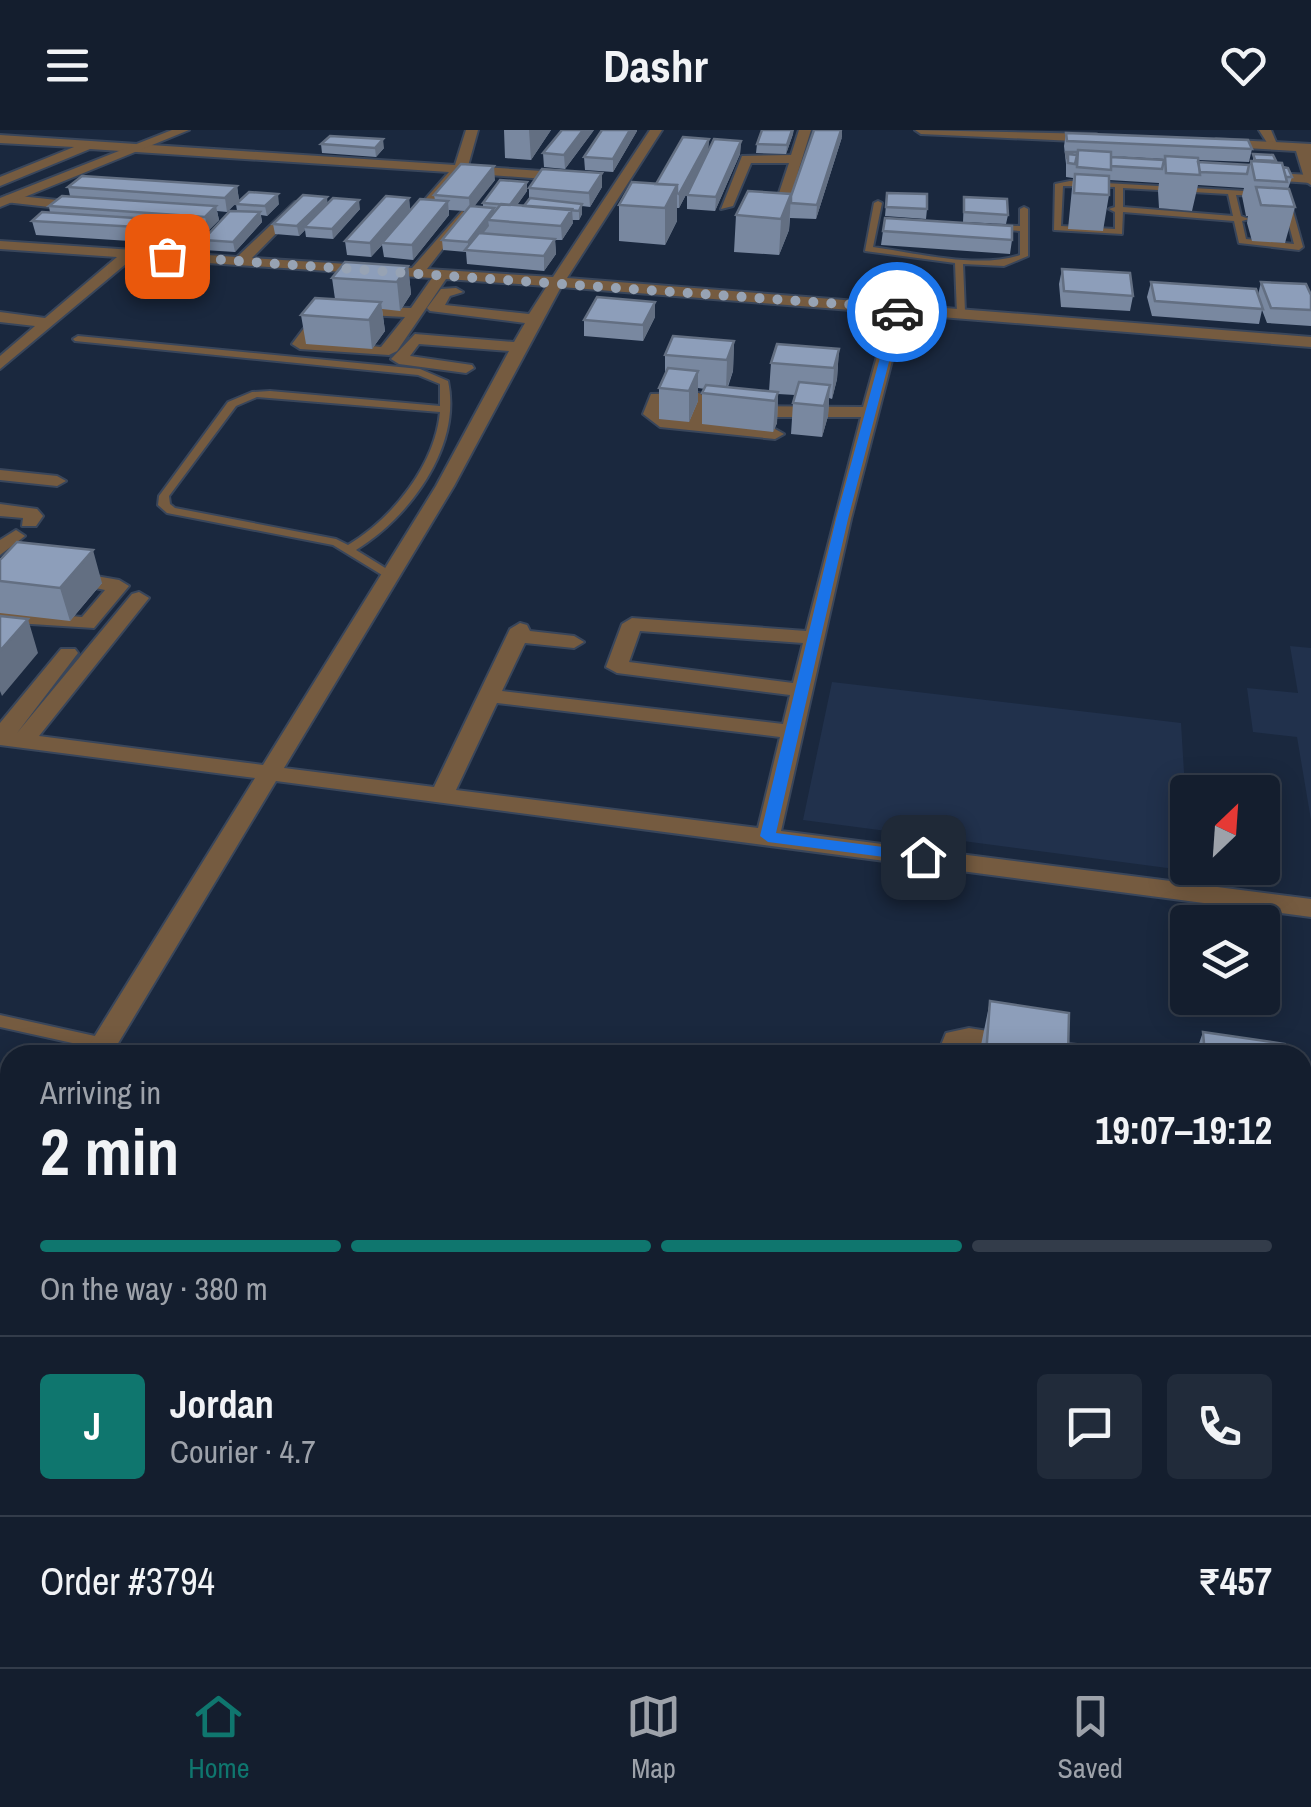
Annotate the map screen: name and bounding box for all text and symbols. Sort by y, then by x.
text: Dashr [603,35,708,96]
icon: menu [40,38,95,93]
icon: heart [1216,38,1271,93]
pin [125,214,210,299]
icon: bag [140,229,195,284]
courier [847,262,947,362]
icon: car [870,285,925,340]
north arrow [1170,775,1280,885]
map controls [1170,775,1280,1015]
pin [881,815,966,900]
icon: home [896,830,951,885]
button: layers [1170,905,1280,1015]
text: Arriving in [40,1071,161,1114]
text: 19:07–19:12 [1095,1105,1272,1156]
text: 2 min [40,1108,179,1195]
text: On the way · 380 m [40,1267,268,1310]
button: chat [1037,1374,1142,1479]
button: phone [1167,1374,1272,1479]
text: Jordan [170,1379,274,1430]
text: J [84,1401,101,1452]
text: Courier · 4.7 [170,1430,316,1473]
text: Order #3794 [40,1556,215,1607]
text: ₹457 [1198,1556,1272,1607]
tab: Home [188,1689,250,1787]
tab: Map [626,1689,681,1787]
tab: Saved [1058,1689,1123,1787]

